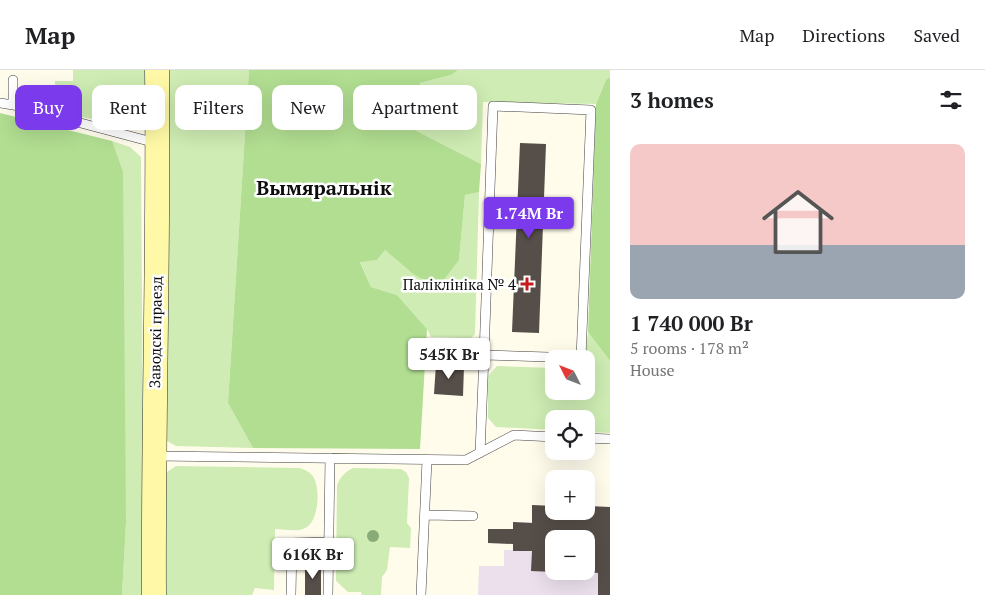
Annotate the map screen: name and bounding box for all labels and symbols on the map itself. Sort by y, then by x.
district label: Вымяральнік [256,174,392,201]
pin: 1.74M Br [477,196,581,239]
place label: Паліклініка № 4 [403,274,516,294]
street label: Заводскі праезд [144,275,166,388]
marker: Паліклініка № 4 [520,277,534,291]
pin: 545K Br [403,338,495,380]
north arrow [545,350,595,400]
pin: 616K Br [267,538,359,580]

